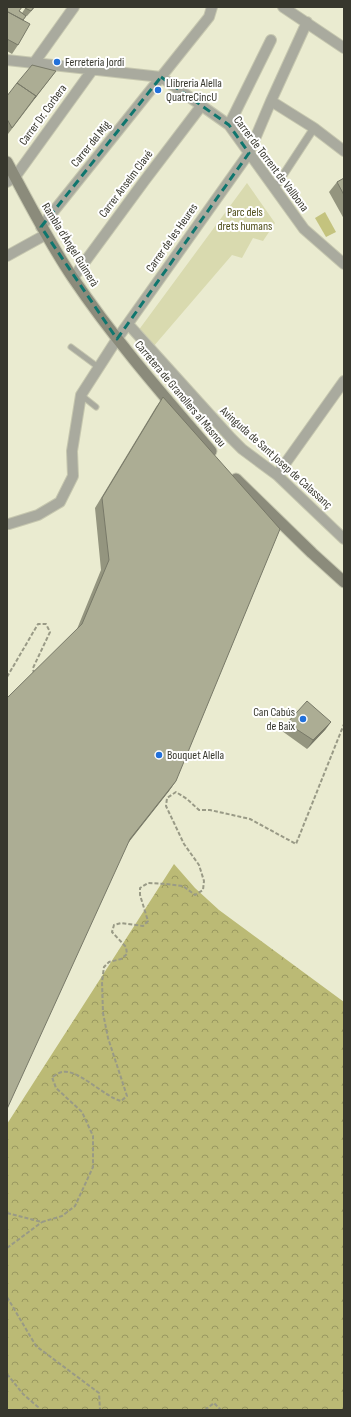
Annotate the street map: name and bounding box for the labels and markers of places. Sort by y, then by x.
place label: Ferreteria Jordi [65,55,124,70]
marker: Ferreteria Jordi [52,57,62,67]
place label: Llibreria Alella QuatreCincU [166,76,222,105]
marker: Llibreria Alella QuatreCincU [153,85,163,95]
place label: Can Cabús de Baix [253,705,295,734]
marker: Can Cabús de Baix [298,714,308,724]
place label: Bouquet Alella [167,748,225,763]
marker: Bouquet Alella [154,750,164,760]

